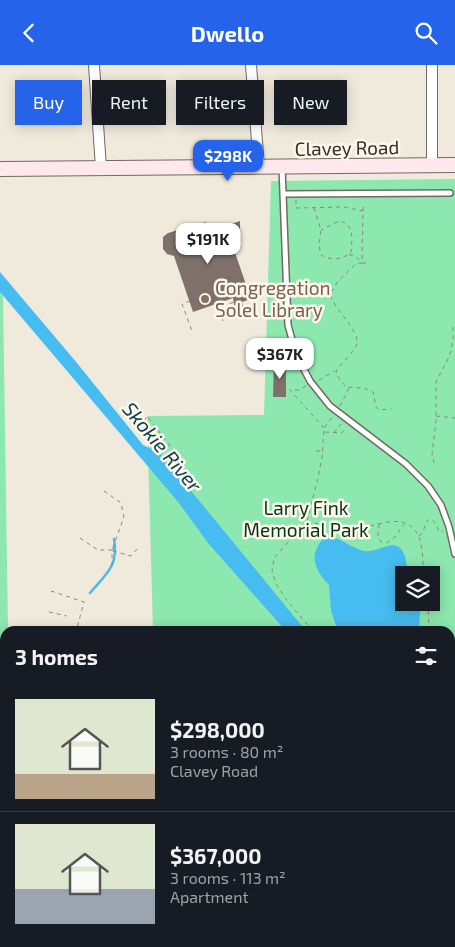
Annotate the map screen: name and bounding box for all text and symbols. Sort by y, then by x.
icon: back [15,19,43,47]
icon: search [412,19,440,47]
text: Dwello [191,20,264,46]
chip: Buy [15,80,82,125]
chip: Rent [92,80,166,125]
chip: Filters [176,80,264,125]
chip: New [274,80,347,125]
street label: Clavey Road [294,135,400,160]
pin: $298K [193,139,263,182]
text: $298K [204,146,252,165]
pin: $191K [173,223,243,265]
text: $191K [187,229,229,248]
place label: Congregation Solel Library [215,276,331,321]
marker: Congregation Solel Library [199,293,211,305]
pin: $367K [245,337,315,380]
text: $367K [257,344,303,363]
water label: Skokie River [118,397,208,497]
park label: Larry Fink Memorial Park [243,496,369,541]
map controls [395,566,440,611]
button: layers [395,566,440,611]
icon: filters [412,642,440,670]
text: 3 homes [15,644,98,669]
text: $298,000 [170,717,265,742]
icon: home [55,719,115,779]
text: 3 rooms · 80 m² [170,742,283,761]
text: Clavey Road [170,761,258,780]
text: $367,000 [170,843,262,868]
icon: home [55,844,115,904]
text: 3 rooms · 113 m² [170,868,286,887]
text: Apartment [170,887,249,906]

